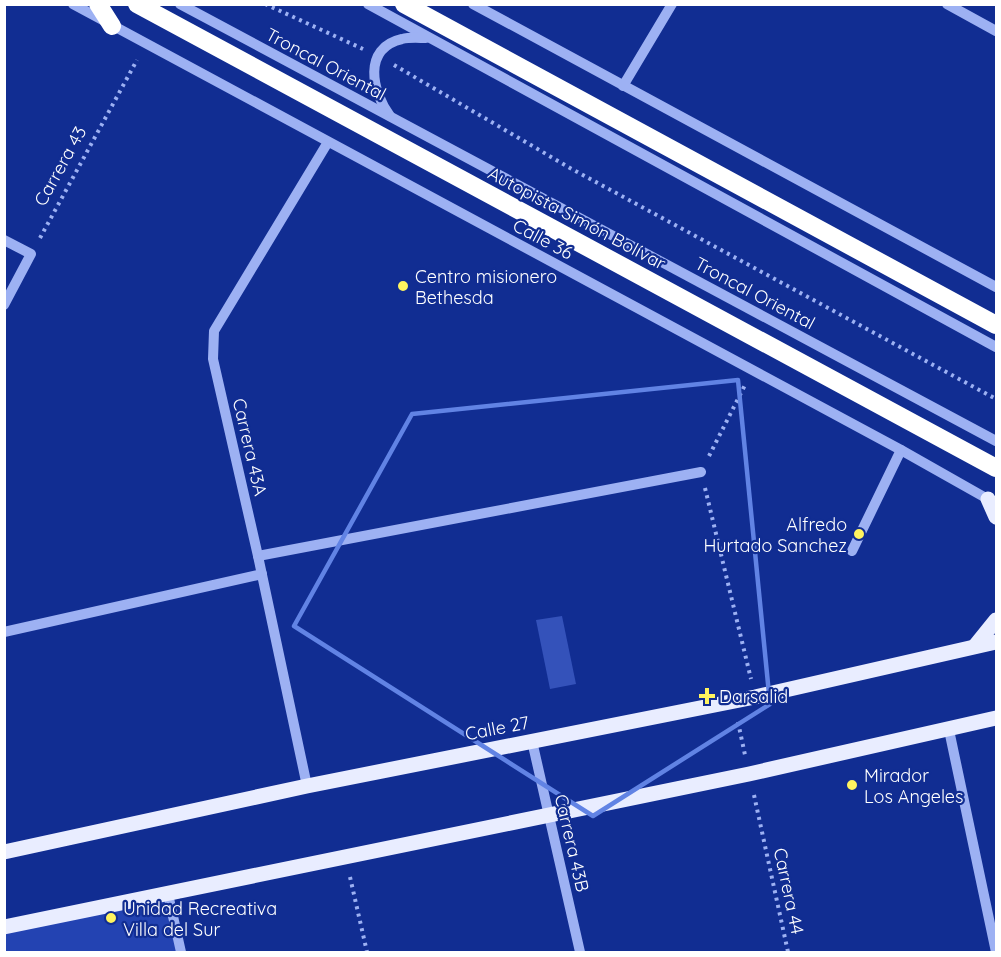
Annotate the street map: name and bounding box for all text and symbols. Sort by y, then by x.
street label: Troncal Oriental [262,23,390,105]
street label: Carrera 43 [29,122,91,210]
street label: Autopista Simón Bolívar [484,161,670,275]
street label: Calle 36 [509,214,577,265]
street label: Troncal Oriental [691,252,819,334]
place label: Centro misionero Bethesda [415,265,557,309]
marker: Centro misionero Bethesda [396,279,410,293]
street label: Carrera 43A [228,396,272,498]
place label: Alfredo Hurtado Sanchez [703,513,847,557]
marker: Alfredo Hurtado Sanchez [852,527,866,541]
place label: Darsalid [719,685,788,708]
marker: Darsalid [700,689,714,703]
street label: Calle 27 [463,711,531,745]
place label: Mirador Los Angeles [864,764,963,808]
marker: Mirador Los Angeles [845,778,859,792]
street label: Carrera 43B [550,792,594,894]
street label: Carrera 44 [769,846,809,936]
place label: Unidad Recreativa Villa del Sur [123,897,277,941]
marker: Unidad Recreativa Villa del Sur [104,911,118,925]

